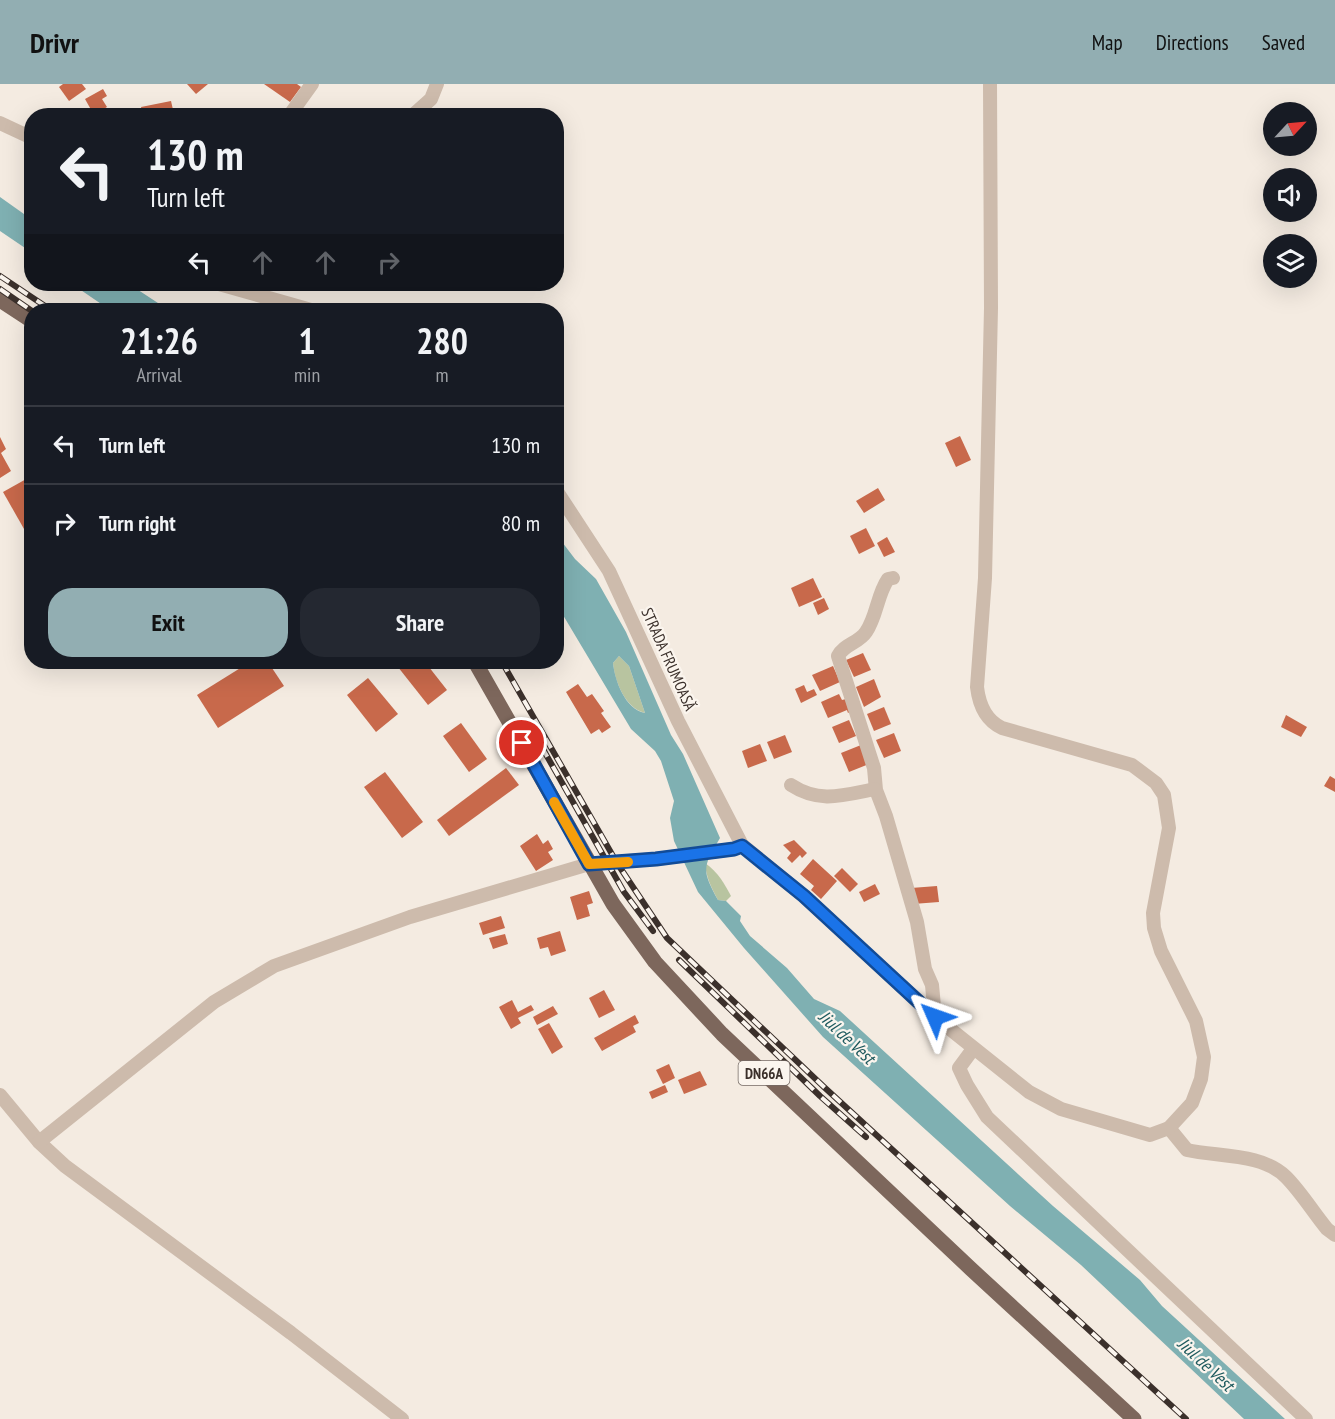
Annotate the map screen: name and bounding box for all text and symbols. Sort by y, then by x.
text: Drivr [30,24,79,61]
text: Map [1092,29,1123,56]
text: Directions [1156,29,1229,56]
text: Saved [1262,29,1305,56]
north arrow [1263,102,1317,156]
map controls [1263,102,1317,288]
text: 130 m [147,127,244,182]
icon: left [48,132,126,210]
button: sound [1263,168,1317,222]
text: Turn left [147,180,225,214]
button: layers [1263,234,1317,288]
icon: left [183,246,216,279]
icon: ahead [246,246,279,279]
icon: ahead [309,246,342,279]
icon: right [372,246,405,279]
text: 21:26 [120,317,198,364]
text: 1 [298,317,316,364]
text: 280 [416,317,468,364]
text: Arrival [136,362,182,388]
text: min [294,362,320,388]
text: m [436,362,449,388]
icon: left [48,429,81,462]
text: Turn left [99,431,165,459]
text: 130 m [491,431,540,459]
icon: right [48,507,81,540]
text: Turn right [99,509,176,537]
text: 80 m [501,509,540,537]
button: Exit [48,588,288,657]
button: Share [300,588,540,657]
street label: STRADA FRUMOASĂ [637,604,701,714]
pin [496,717,547,768]
icon: arrive [505,726,538,759]
position arrow [903,985,967,1049]
water label: Jiul de Vest [813,1005,881,1070]
road number: DN66A [738,1061,789,1085]
water label: Jiul de Vest [1172,1332,1240,1397]

